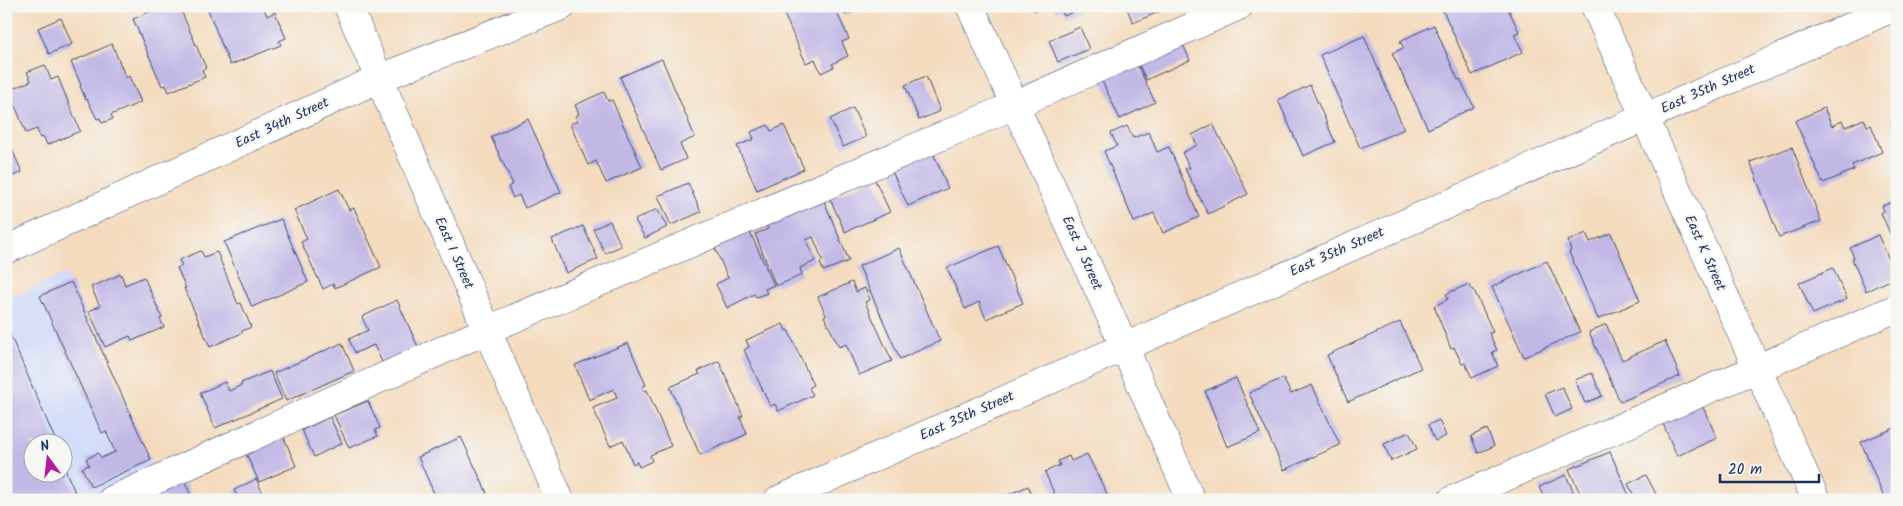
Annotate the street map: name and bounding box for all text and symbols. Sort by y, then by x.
street label: East 35th Street [1657,58,1759,120]
street label: East 34th Street [231,91,333,154]
street label: East K Street [1678,211,1732,295]
street label: East J Street [1056,212,1108,294]
street label: East I Street [428,213,480,293]
street label: East 35th Street [1286,221,1388,283]
street label: East 35th Street [916,385,1018,447]
north arrow [22,434,72,484]
text: N [38,435,52,458]
scale bar [1720,451,1819,483]
text: 20 m [1728,458,1762,482]

